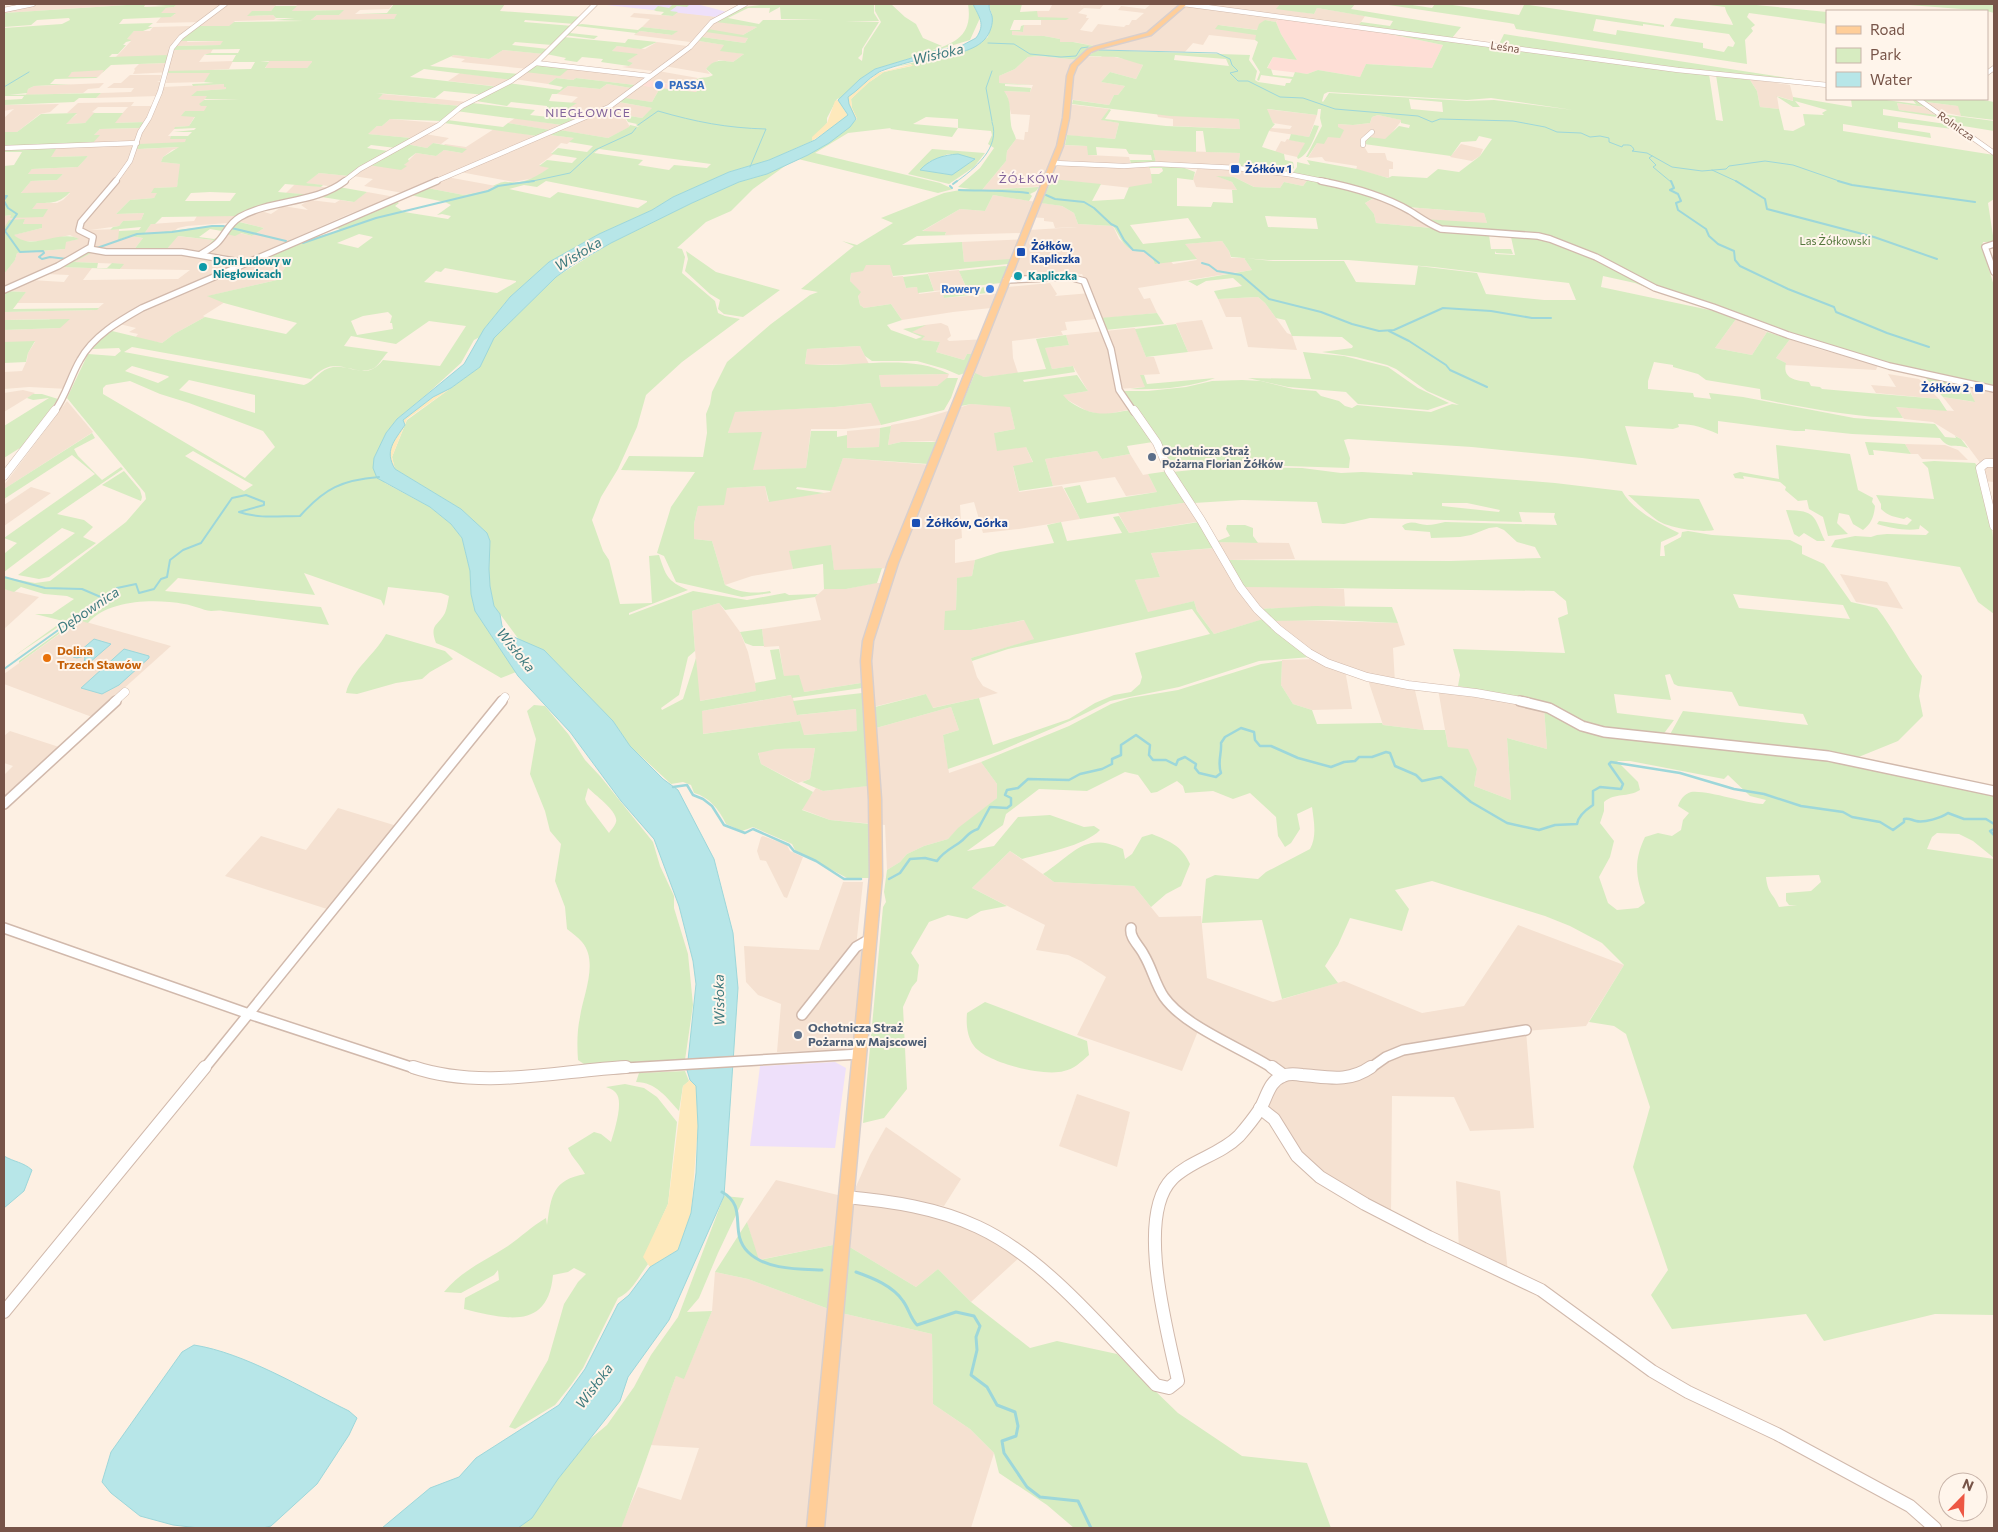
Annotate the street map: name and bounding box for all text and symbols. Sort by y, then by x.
legend [1826,10,1988,100]
text: Road [1870,20,1905,38]
street label: Leśna [1490,38,1520,55]
water label: Wisłoka [911,39,965,68]
text: Park [1870,45,1901,63]
text: Water [1870,70,1912,88]
place label: PASSA [669,78,705,91]
marker: PASSA [653,79,665,91]
district label: NIEGŁOWICE [545,105,631,119]
street label: Rolnicza [1935,108,1977,143]
place label: Żółków 1 [1245,162,1292,175]
marker: Żółków 1 [1229,163,1241,175]
district label: ŻÓŁKÓW [999,171,1059,185]
water label: Wisłoka [551,233,604,274]
park label: Las Żółkowski [1799,233,1871,247]
place label: Żółków, Kapliczka [1031,239,1080,265]
marker: Żółków, Kapliczka [1015,246,1027,258]
place label: Dom Ludowy w Niegłowicach [213,254,291,280]
marker: Dom Ludowy w Niegłowicach [197,261,209,273]
place label: Kapliczka [1028,269,1077,282]
marker: Kapliczka [1012,270,1024,282]
place label: Rowery [941,282,980,295]
marker: Rowery [984,283,996,295]
place label: Żółków 2 [1921,381,1969,394]
marker: Żółków 2 [1973,382,1985,394]
place label: Ochotnicza Straż Pożarna Florian Żółków [1162,444,1283,470]
marker: Ochotnicza Straż Pożarna Florian Żółków [1146,451,1158,463]
place label: Żółków, Górka [926,515,1008,529]
marker: Żółków, Górka [910,517,922,529]
water label: Dębownica [54,583,122,636]
water label: Wisłoka [494,624,539,675]
place label: Dolina Trzech Stawów [57,643,141,671]
marker: Dolina Trzech Stawów [41,652,53,664]
water label: Wisłoka [710,974,727,1026]
place label: Ochotnicza Straż Pożarna w Majscowej [808,1020,927,1048]
marker: Ochotnicza Straż Pożarna w Majscowej [792,1029,804,1041]
water label: Wisłoka [571,1360,616,1411]
north arrow [1938,1472,1988,1522]
text: N [1960,1475,1976,1494]

